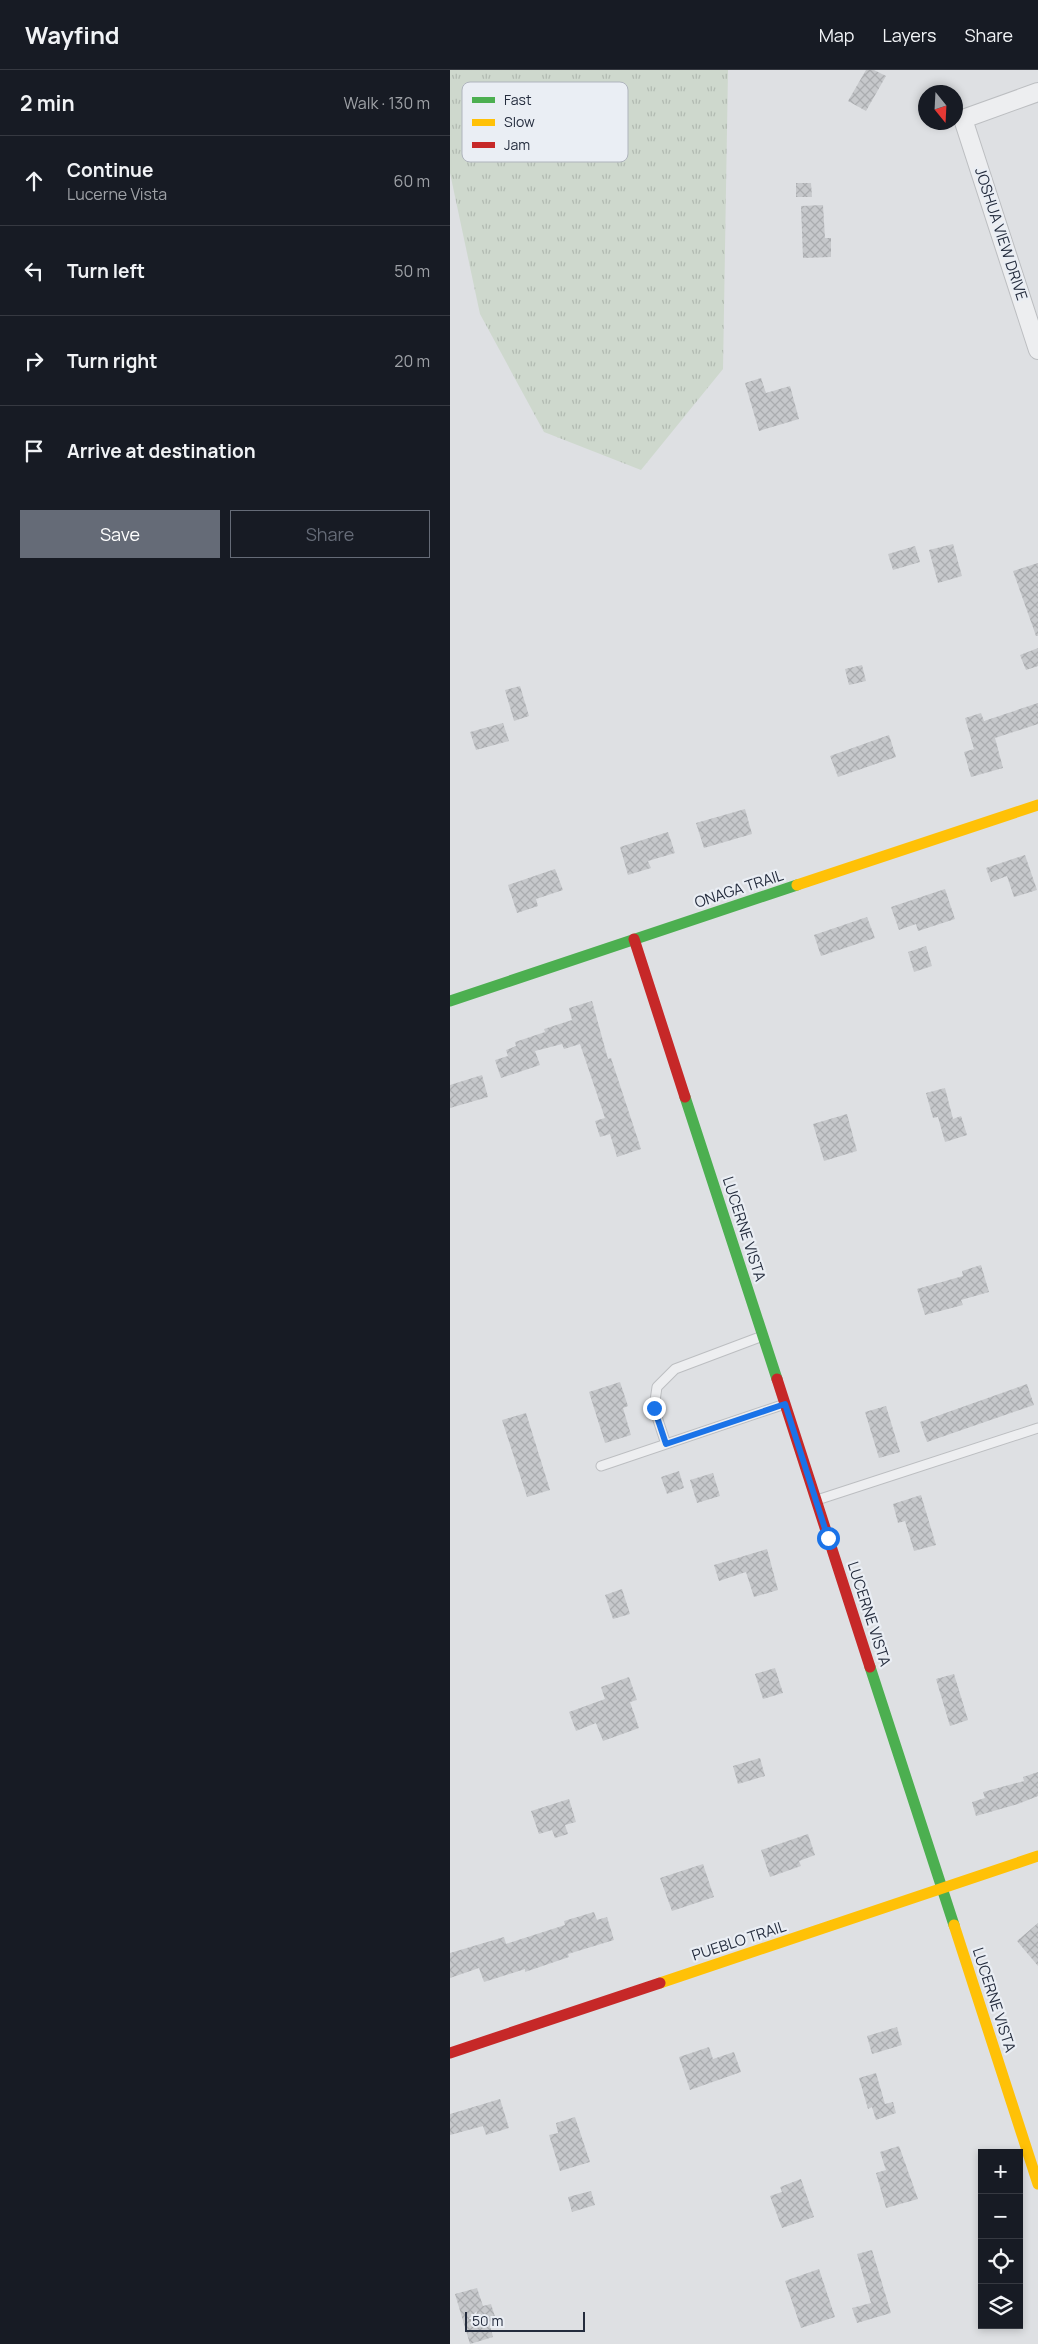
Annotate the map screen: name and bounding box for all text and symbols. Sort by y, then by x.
text: Wayfind [25,18,120,51]
text: Map [819,23,854,47]
text: Layers [882,23,936,47]
text: Share [964,23,1013,47]
legend [462,82,628,162]
north arrow [918,85,963,130]
text: 2 min [20,89,75,117]
text: Fast [504,90,532,109]
text: Walk · 130 m [344,92,430,114]
text: Slow [504,112,535,131]
text: Jam [504,135,530,154]
text: Continue [67,157,153,183]
street label: JOSHUA VIEW DRIVE [970,165,1033,303]
icon: ahead [20,167,48,195]
text: 60 m [394,170,430,192]
text: Lucerne Vista [67,183,167,205]
icon: left [20,257,48,285]
text: Turn left [67,258,145,284]
text: 50 m [394,260,430,282]
icon: right [20,347,48,375]
text: Turn right [67,348,157,374]
text: 20 m [394,350,430,372]
icon: arrive [20,437,48,465]
text: Arrive at destination [67,438,256,464]
button: Save [20,510,220,558]
button: Share [230,510,430,558]
street label: ONAGA TRAIL [692,864,786,913]
street label: LUCERNE VISTA [718,1174,771,1284]
route end [643,1397,666,1420]
route start [817,1527,840,1550]
street label: LUCERNE VISTA [843,1559,896,1669]
street label: PUEBLO TRAIL [689,1915,789,1966]
street label: LUCERNE VISTA [968,1945,1021,2055]
map controls [978,2149,1023,2329]
button: + [978,2149,1023,2194]
button: − [978,2194,1023,2239]
button: locate [978,2239,1023,2284]
button: layers [978,2284,1023,2329]
scale bar [465,2309,585,2332]
text: 50 m [472,2311,503,2330]

